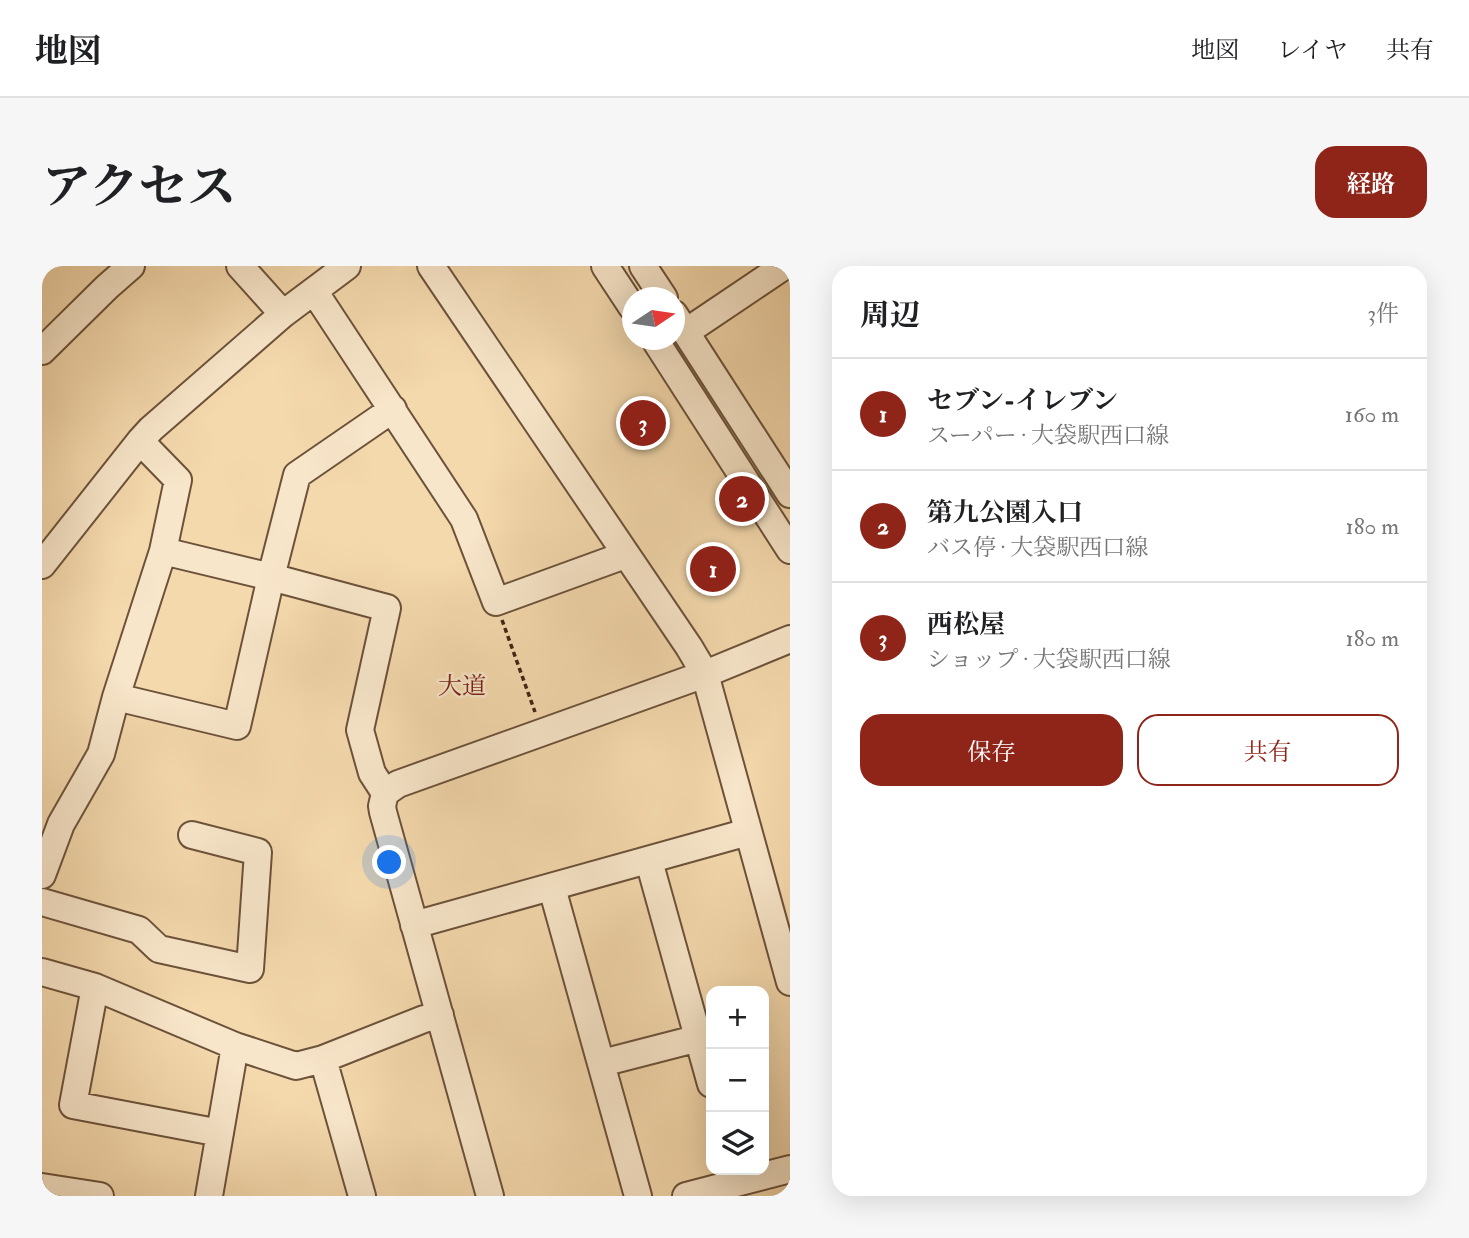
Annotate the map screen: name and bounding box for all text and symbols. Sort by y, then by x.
text: 地図 [35,31,101,72]
text: 地図 [1191,35,1239,66]
text: レイヤ [1277,35,1348,66]
text: 共有 [1386,35,1434,66]
button: 経路 [1315,146,1427,218]
text: アクセス [42,157,237,218]
north arrow [622,287,685,350]
text: 周辺 [860,297,920,334]
text: 3件 [1367,299,1399,328]
text: セブン-イレブン [927,385,1118,417]
pin: 3 [620,397,666,449]
text: 1 [879,400,887,429]
text: 160 m [1345,400,1399,429]
text: スーパー · 大袋駅西口線 [927,421,1169,450]
pin: 2 [719,473,765,525]
text: 第九公園入口 [927,497,1083,529]
text: 2 [877,512,889,541]
text: 180 m [1346,512,1399,541]
text: バス停 · 大袋駅西口線 [927,533,1148,562]
pin: 1 [690,543,736,595]
text: 西松屋 [927,609,1005,641]
text: 3 [879,624,887,653]
text: 180 m [1346,624,1399,653]
text: ショップ · 大袋駅西口線 [927,645,1171,674]
district label: 大道 [438,671,486,702]
button: 保存 [860,714,1123,786]
button: 共有 [1137,714,1399,786]
your location [372,845,406,879]
map controls [706,986,769,1175]
button: + [706,986,769,1049]
button: − [706,1049,769,1112]
button: layers [706,1112,769,1175]

